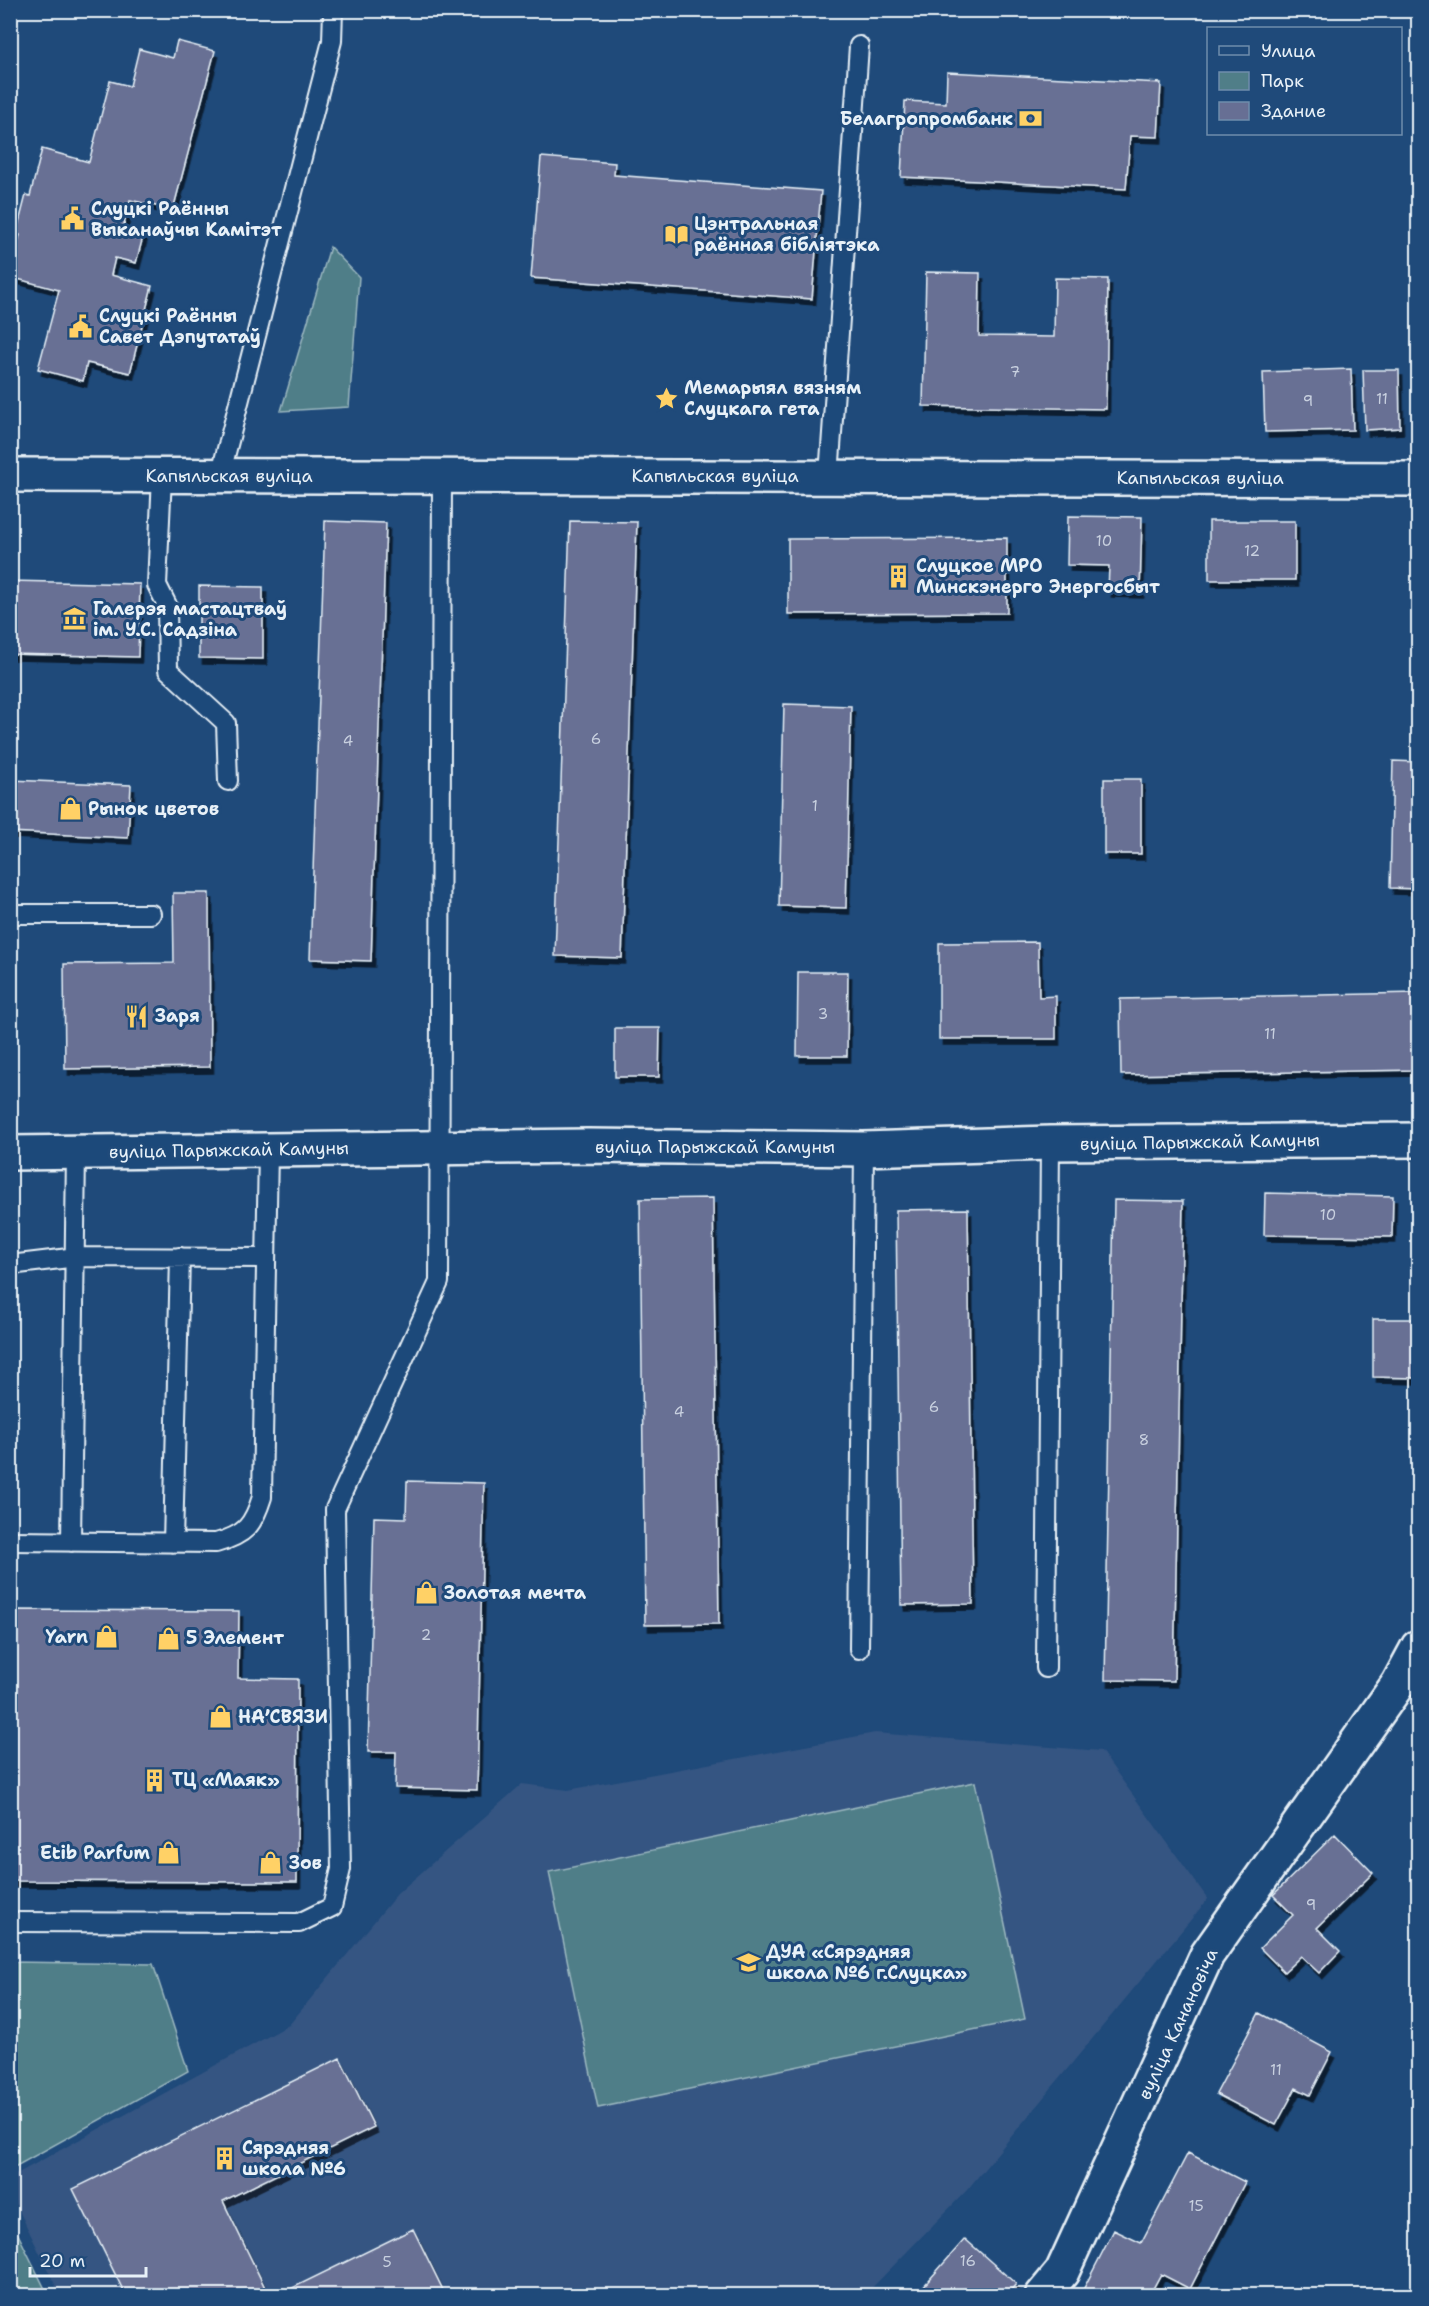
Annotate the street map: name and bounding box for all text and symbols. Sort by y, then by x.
legend [1207,27,1402,135]
text: Улица [1261,39,1315,63]
text: Парк [1261,69,1304,93]
text: Здание [1261,99,1326,123]
bank icon: Белагропромбанк [1018,106,1044,132]
place label: Белагропромбанк [840,107,1013,131]
place label: Слуцкі Раённы Выканаўчы Камітэт [91,197,282,242]
public building icon: Слуцкі Раённы Выканаўчы Камітэт [60,206,86,232]
place label: Цэнтральная раённая бібліятэка [694,212,880,257]
library icon: Цэнтральная раённая бібліятэка [663,221,689,247]
place label: Слуцкі Раённы Савет Дэпутатаў [99,304,261,349]
public building icon: Слуцкі Раённы Савет Дэпутатаў [68,313,94,339]
house number: 7 [1010,362,1020,382]
place label: Мемарыял вязням Слуцкага гета [684,376,861,421]
place icon: Мемарыял вязням Слуцкага гета [653,385,679,411]
house number: 11 [1376,389,1388,409]
house number: 9 [1303,391,1313,411]
street label: Капыльская вуліца [145,464,313,488]
street label: Капыльская вуліца [631,464,799,488]
street label: Капыльская вуліца [1116,466,1284,490]
house number: 10 [1096,531,1112,551]
house number: 12 [1244,541,1260,561]
place label: Слуцкое МРО Минскэнерго Энергосбыт [916,554,1160,599]
building icon: Слуцкое МРО Минскэнерго Энергосбыт [885,563,911,589]
place label: Галерэя мастацтваў ім. У.С. Садзіна [93,597,287,642]
museum icon: Галерэя мастацтваў ім. У.С. Садзіна [62,606,88,632]
house number: 6 [591,729,601,749]
house number: 4 [343,731,353,751]
shop icon: Рынок цветов [57,796,83,822]
house number: 1 [812,796,818,816]
place label: Рынок цветов [88,797,219,821]
restaurant icon: Заря [124,1003,150,1029]
place label: Заря [155,1004,200,1028]
house number: 3 [818,1004,828,1024]
house number: 11 [1264,1024,1276,1044]
street label: вуліца Парыжскай Камуны [1080,1128,1320,1156]
street label: вуліца Парыжскай Камуны [595,1135,835,1159]
street label: вуліца Парыжскай Камуны [109,1136,349,1164]
house number: 10 [1320,1205,1336,1225]
house number: 6 [929,1397,939,1417]
house number: 4 [674,1402,684,1422]
house number: 8 [1139,1430,1149,1450]
shop icon: Золотая мечта [413,1580,439,1606]
place label: Золотая мечта [444,1581,587,1605]
shop icon: Yarn [93,1624,119,1650]
place label: Yarn [45,1625,88,1649]
shop icon: 5 Элемент [155,1625,181,1651]
house number: 2 [421,1625,431,1645]
place label: 5 Элемент [186,1626,284,1650]
shop icon: НАʼСВЯЗИ [207,1704,233,1730]
place label: НАʼСВЯЗИ [238,1705,328,1729]
building icon: ТЦ «Маяк» [141,1767,167,1793]
place label: ТЦ «Маяк» [172,1768,280,1792]
shop icon: Etib Parfum [155,1840,181,1866]
place label: Etib Parfum [40,1841,151,1865]
shop icon: Зов [258,1850,284,1876]
place label: Зов [289,1851,322,1875]
house number: 9 [1306,1895,1316,1915]
place label: ДУА «Сярэдняя школа №6 г.Слуцка» [766,1940,967,1985]
street label: вуліца Канановіча [1132,1945,1224,2103]
school or university icon: ДУА «Сярэдняя школа №6 г.Слуцка» [735,1949,761,1975]
house number: 11 [1270,2060,1282,2080]
place label: Сярэдняя школа №6 [242,2136,346,2181]
building icon: Сярэдняя школа №6 [211,2145,237,2171]
house number: 15 [1188,2196,1204,2216]
scale bar [30,2240,146,2278]
text: 20 m [39,2249,85,2273]
house number: 16 [960,2251,976,2271]
house number: 5 [382,2252,392,2272]

